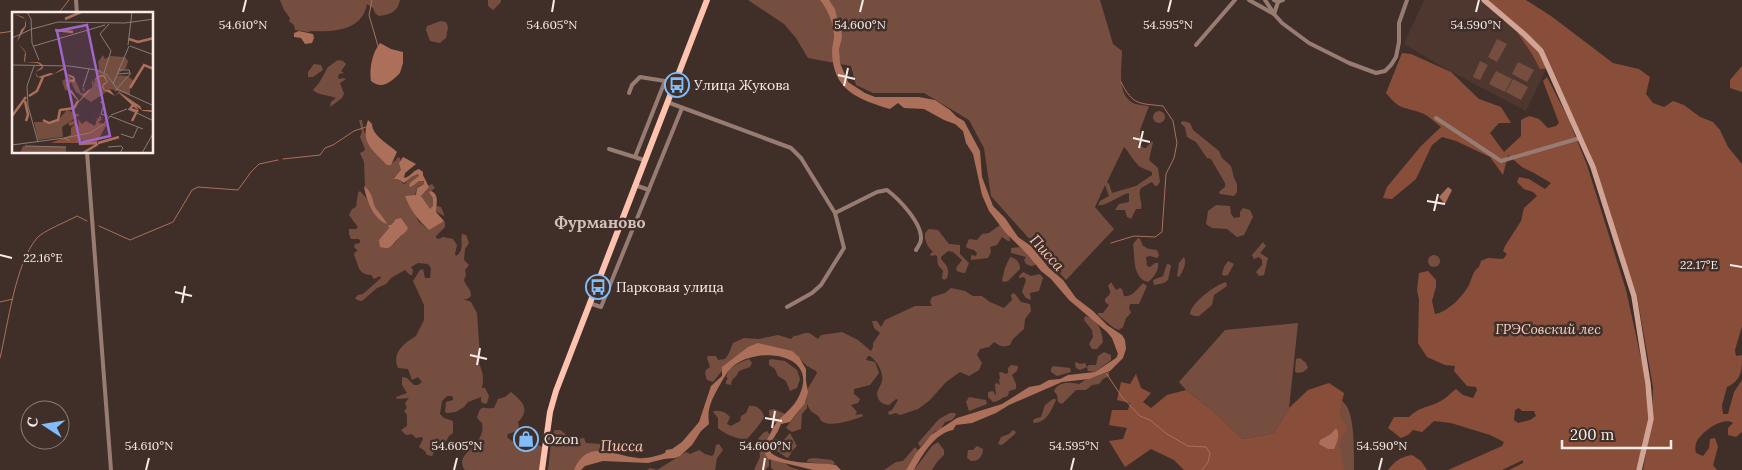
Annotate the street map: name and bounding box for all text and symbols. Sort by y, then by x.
inset map [12,12,154,154]
text: 54.610°N [219,17,267,32]
text: 54.605°N [527,17,577,32]
text: 54.600°N [834,17,886,32]
text: 54.595°N [1143,17,1193,32]
text: 54.590°N [1451,17,1501,32]
bus stop icon: Улица Жукова [664,72,690,98]
place label: Улица Жукова [693,76,790,94]
district label: Фурманово [554,212,646,232]
water label: Писса [1026,230,1069,275]
text: 22.16°E [23,250,63,265]
text: 22.17°E [1680,257,1718,272]
bus stop icon: Парковая улица [585,274,611,300]
place label: Парковая улица [616,278,724,296]
park label: ГРЭСовский лес [1495,320,1601,338]
north arrow [20,400,70,450]
text: С [22,415,42,429]
scale bar [1562,418,1671,450]
text: 200 m [1570,425,1614,444]
shop icon: Ozon [513,426,539,452]
place label: Ozon [544,430,579,448]
water label: Писса [601,436,644,455]
text: 54.610°N [125,438,173,453]
text: 54.605°N [432,438,482,453]
text: 54.600°N [739,438,791,453]
text: 54.595°N [1049,438,1099,453]
text: 54.590°N [1357,438,1407,453]

